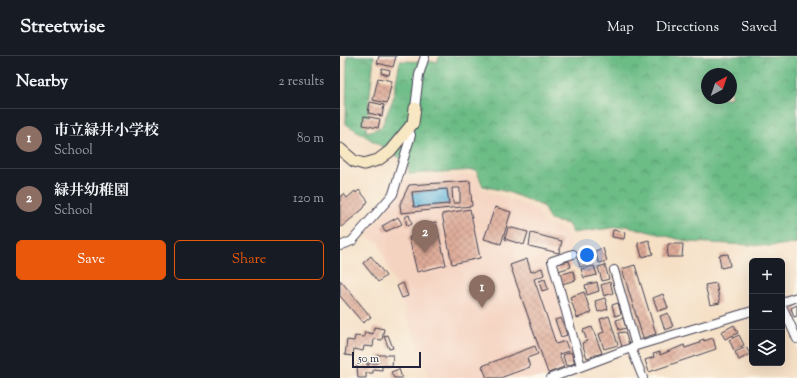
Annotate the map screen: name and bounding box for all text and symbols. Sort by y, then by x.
text: Streetwise [20,14,105,41]
text: Map [607,18,634,38]
text: Directions [656,18,719,38]
text: Saved [741,18,777,38]
north arrow [701,68,737,104]
text: Nearby [16,70,68,94]
text: 2 results [279,73,324,91]
text: 市立緑井小学校 [54,121,159,142]
text: 1 [27,130,31,148]
text: 80 m [297,130,324,148]
text: School [54,142,93,160]
text: 緑井幼稚園 [54,181,129,202]
text: 2 [26,190,32,208]
text: 120 m [293,190,324,208]
text: School [54,202,93,220]
pin: 2 [412,220,438,253]
button: Save [16,240,166,280]
button: Share [174,240,324,280]
your location [577,245,597,265]
map controls [749,258,785,366]
button: + [749,258,785,294]
pin: 1 [469,275,495,308]
button: − [749,294,785,330]
button: layers [749,330,785,366]
scale bar [352,350,421,369]
text: 50 m [358,351,379,367]

